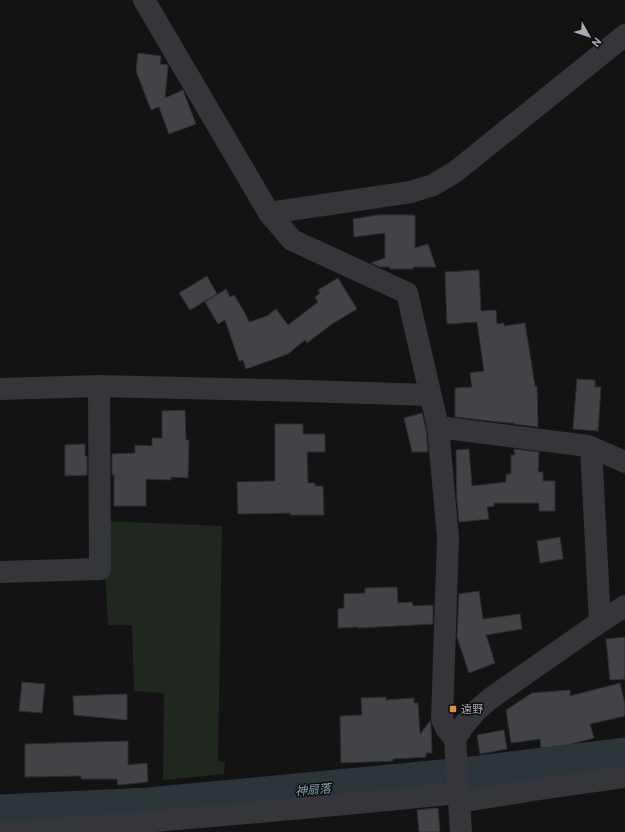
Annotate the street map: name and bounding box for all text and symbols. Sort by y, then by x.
north arrow [569,16,609,56]
text: N [589,35,604,49]
place label: 遠野 [461,703,483,716]
marker: 遠野 [448,704,458,714]
water label: 神扇落 [294,781,334,799]

